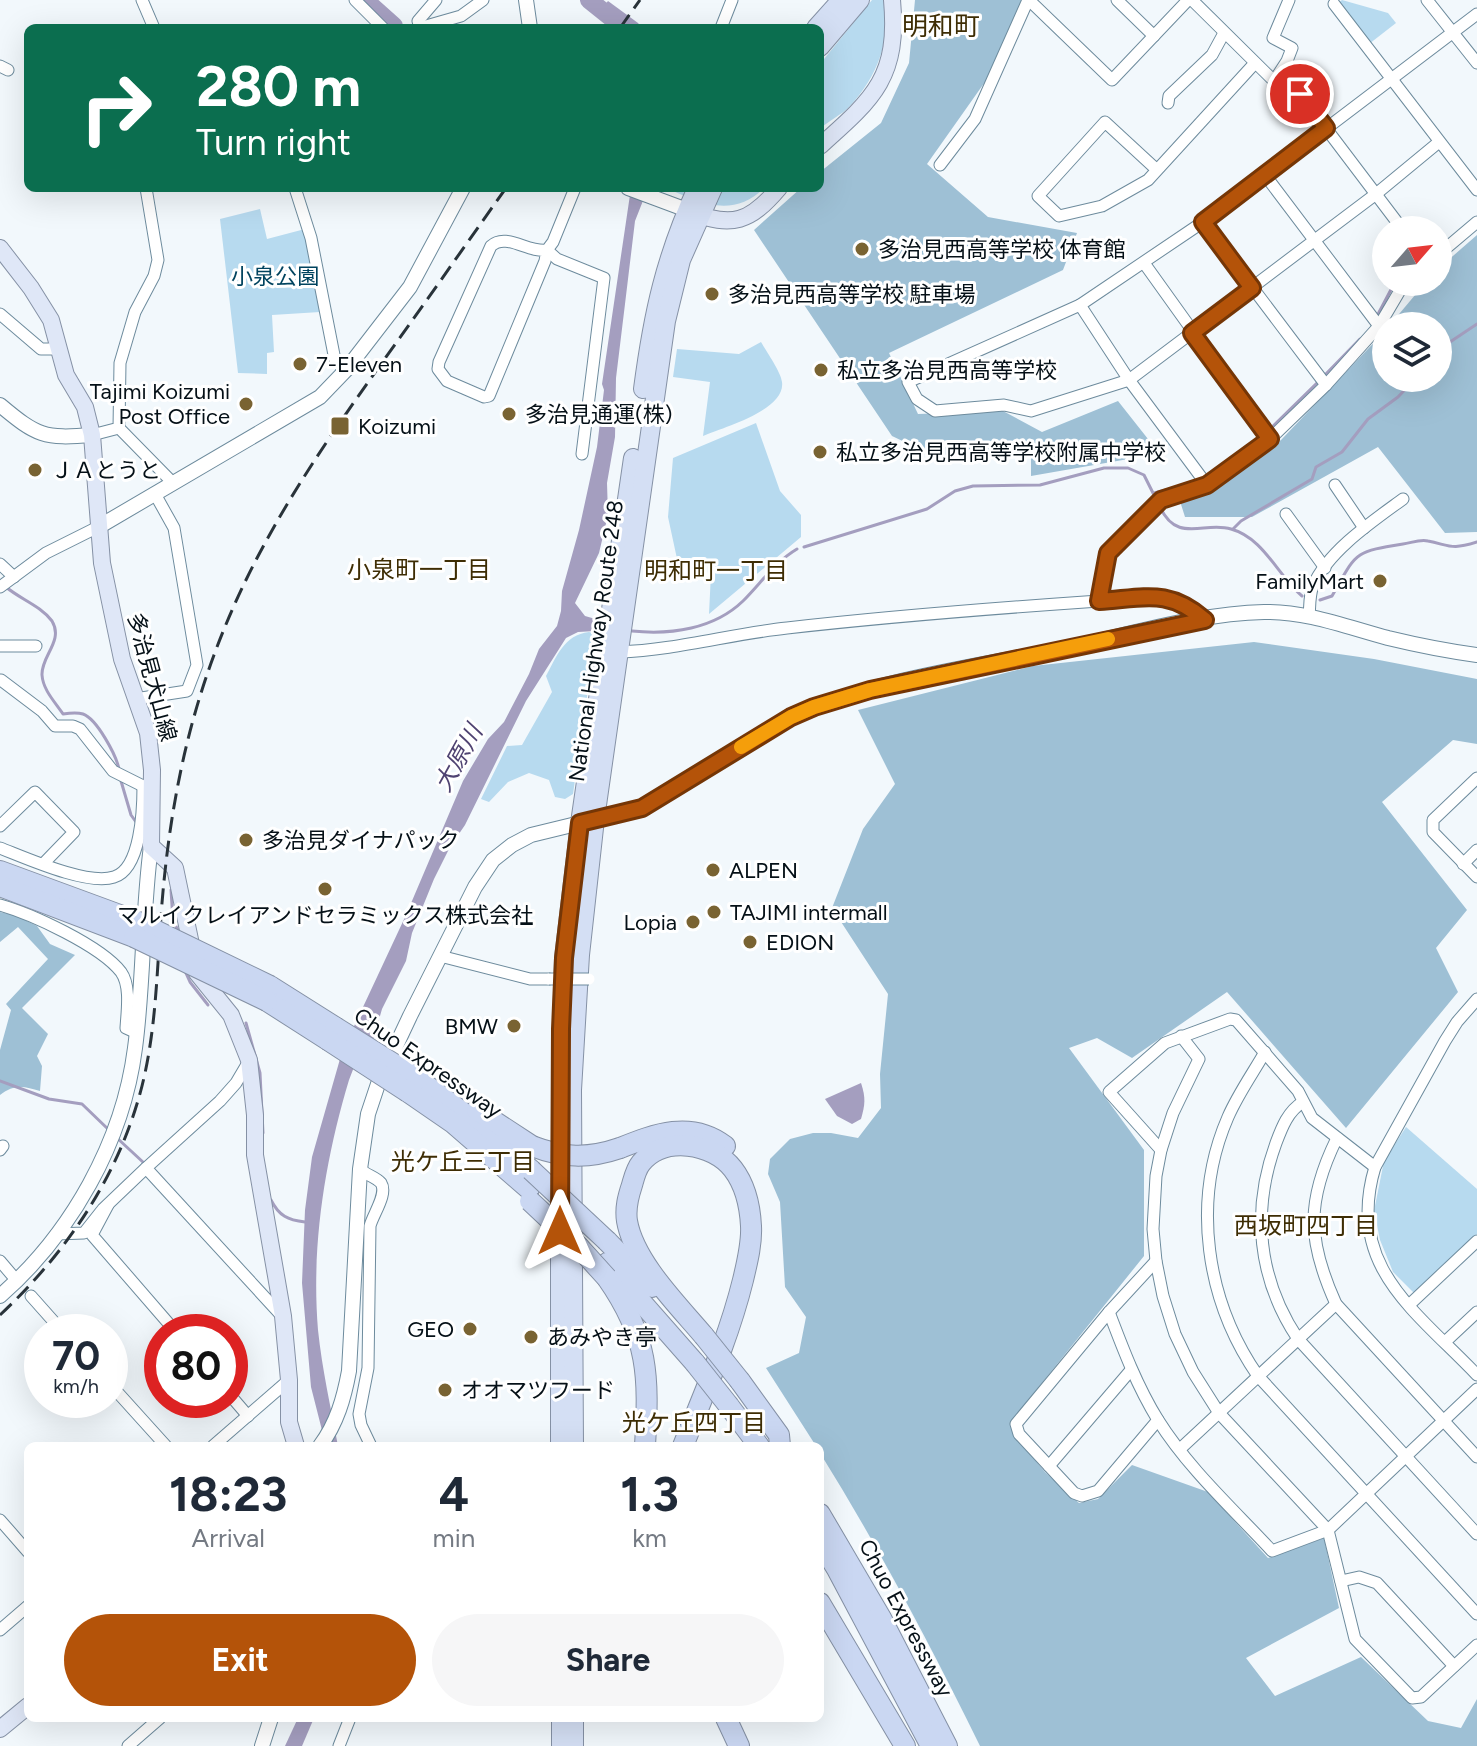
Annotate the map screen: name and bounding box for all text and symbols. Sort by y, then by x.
district label: 明和町 [902,10,980,42]
text: 280 m [196,53,361,120]
icon: right [64,56,168,160]
pin [1266,60,1334,128]
icon: arrive [1278,72,1322,116]
text: Turn right [196,121,351,164]
north arrow [1372,216,1452,296]
map controls [1372,216,1452,392]
place label: 多治見西高等学校 体育館 [878,236,1125,263]
marker: 多治見西高等学校 体育館 [853,240,871,258]
park label: 小泉公園 [231,263,319,290]
place label: 多治見西高等学校 駐車場 [728,281,975,308]
marker: 多治見西高等学校 駐車場 [703,285,721,303]
button: layers [1372,312,1452,392]
place label: 7-Eleven [316,351,402,378]
marker: 7-Eleven [291,355,309,373]
place label: 私立多治見西高等学校 [837,357,1057,384]
marker: 私立多治見西高等学校 [812,361,830,379]
place label: Tajimi Koizumi Post Office [90,378,230,430]
marker: Tajimi Koizumi Post Office [237,395,255,413]
place label: 多治見通運(株) [525,401,673,428]
marker: 多治見通運(株) [500,405,518,423]
place label: Koizumi [358,413,436,440]
marker: Koizumi [329,415,351,437]
place label: 私立多治見西高等学校附属中学校 [836,439,1166,466]
marker: 私立多治見西高等学校附属中学校 [811,443,829,461]
place label: ＪＡとうと [51,457,161,484]
marker: ＪＡとうと [26,461,44,479]
street label: National Highway Route 248 [563,499,629,783]
district label: 小泉町一丁目 [347,555,491,584]
district label: 明和町一丁目 [644,556,788,585]
place label: FamilyMart [1255,568,1364,595]
marker: FamilyMart [1371,572,1389,590]
street label: 多治見犬山線 [122,610,182,744]
water label: 大原川 [428,717,490,797]
place label: 多治見ダイナパック [262,827,460,854]
marker: 多治見ダイナパック [237,831,255,849]
place label: ALPEN [729,857,798,884]
marker: ALPEN [704,861,722,879]
marker: マルイクレイアンドセラミックス株式会社 [316,880,334,898]
place label: TAJIMI intermall [730,899,888,926]
place label: マルイクレイアンドセラミックス株式会社 [117,902,533,929]
marker: TAJIMI intermall [705,903,723,921]
place label: Lopia [623,909,677,936]
marker: Lopia [684,913,702,931]
place label: EDION [766,929,834,956]
marker: EDION [741,933,759,951]
street label: Chuo Expressway [349,1002,508,1124]
place label: BMW [445,1013,498,1040]
marker: BMW [505,1017,523,1035]
district label: 光ケ丘三丁目 [391,1147,535,1176]
position arrow [518,1189,602,1273]
district label: 西坂町四丁目 [1234,1211,1378,1240]
speed limit sign: 80 [144,1314,248,1418]
place label: GEO [407,1316,454,1343]
marker: GEO [461,1320,479,1338]
place label: あみやき亭 [547,1324,657,1351]
marker: あみやき亭 [522,1328,540,1346]
text: 70 [52,1332,100,1380]
text: km/h [53,1374,99,1398]
place label: オオマツフード [461,1377,615,1404]
marker: オオマツフード [436,1381,454,1399]
district label: 光ケ丘四丁目 [622,1408,766,1437]
text: 18:23 [169,1465,288,1523]
text: 4 [439,1465,469,1523]
text: 1.3 [620,1465,679,1523]
text: Arrival [192,1522,265,1554]
text: min [433,1522,475,1554]
text: km [632,1522,667,1554]
street label: Chuo Expressway [853,1535,959,1702]
button: Exit [64,1614,416,1706]
button: Share [432,1614,784,1706]

